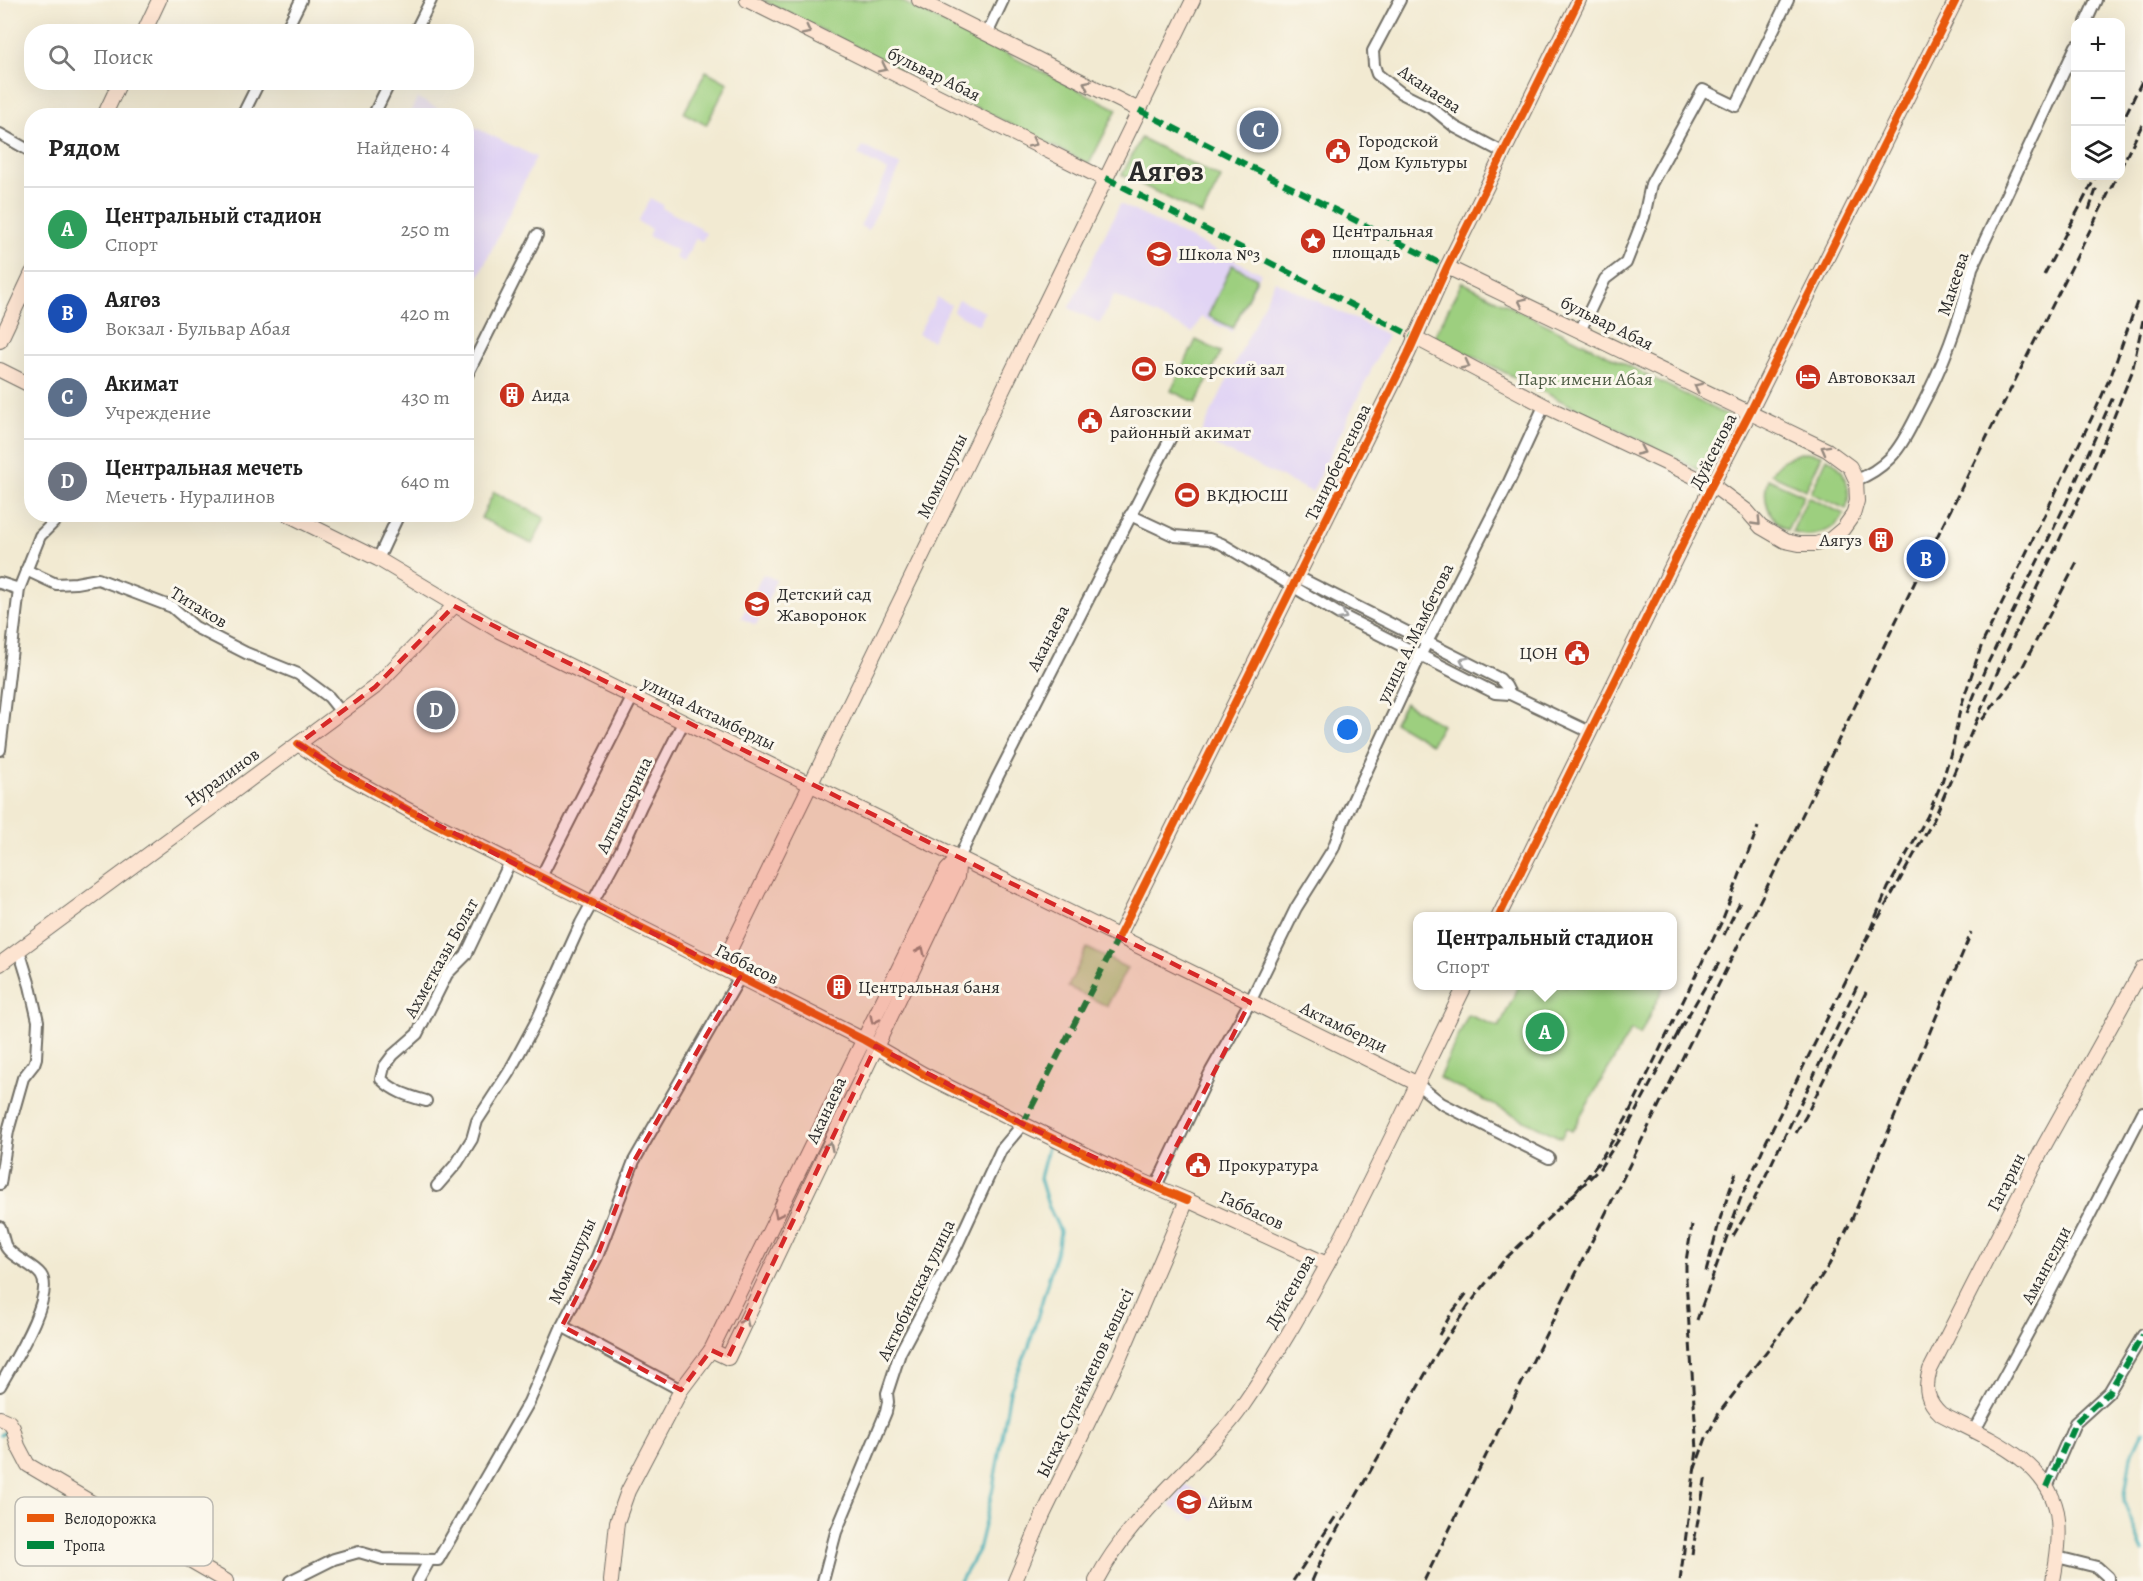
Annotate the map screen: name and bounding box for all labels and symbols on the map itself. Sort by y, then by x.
one-way arrow [801,23,812,35]
street label: бульвар Абая [883,41,985,107]
street label: Аканаева [1393,59,1467,119]
one-way arrow [876,61,887,73]
one-way arrow [1082,80,1093,91]
pin: C [1240,108,1278,152]
place label: Городской Дом Культуры [1358,129,1468,174]
one-way arrow [1026,136,1037,147]
public building icon: Городской Дом Культуры [1323,136,1353,166]
district label: Аягөз [1127,151,1204,191]
place label: Центральная площадь [1332,219,1434,264]
place icon: Центральная площадь [1298,226,1328,256]
school or university icon: Школа №3 [1144,239,1174,269]
place label: Школа №3 [1178,242,1261,266]
street label: Макеева [1931,248,1975,319]
street label: бульвар Абая [1556,290,1658,356]
one-way arrow [1517,298,1528,310]
sports icon: Боксерский зал [1129,354,1159,384]
place label: Боксерский зал [1164,357,1285,381]
one-way arrow [1460,357,1471,369]
hotel icon: Автовокзал [1793,362,1823,392]
place label: Автовокзал [1827,365,1916,389]
park label: Парк имени Абая [1517,367,1653,391]
building icon: Аида [497,380,527,410]
one-way arrow [1693,382,1704,394]
place label: Аида [531,383,571,407]
place label: Аягозскии районный акимат [1109,399,1251,444]
street label: Танирбергенова [1299,399,1377,524]
public building icon: Аягозскии районный акимат [1075,406,1105,436]
street label: Дуйсенова [1684,408,1743,493]
street label: Момышулы [911,429,973,523]
one-way arrow [1634,444,1645,456]
one-way arrow [1821,445,1831,456]
sports icon: ВКДЮСШ [1172,480,1202,510]
place label: ВКДЮСШ [1206,483,1289,507]
one-way arrow [1750,515,1761,525]
building icon: Аягуз [1866,525,1896,555]
place label: Аягуз [1818,528,1862,552]
pin: B [1906,536,1946,582]
street label: улица А.Мамбетова [1370,559,1460,708]
street label: Титаков [166,581,232,633]
place label: Детский сад Жаворонок [777,582,871,627]
school or university icon: Детский сад Жаворонок [742,589,772,619]
street label: Аканаева [1021,600,1075,676]
one-way arrow [1337,609,1348,620]
public building icon: ЦОН [1562,638,1592,668]
place label: ЦОН [1519,641,1558,665]
one-way arrow [1459,657,1470,669]
street label: улица Актамберды [638,670,780,756]
pin: D [416,688,456,732]
your location [1333,715,1362,744]
street label: Нуралинов [180,742,264,812]
street label: Алтынсарина [590,752,658,858]
street label: Ахметказы Болат [398,894,484,1023]
street label: Габбасов [711,938,783,990]
one-way arrow [914,947,926,958]
building icon: Центральная баня [824,972,854,1002]
place label: Центральная баня [858,975,1000,999]
street label: Актамберди [1295,995,1392,1058]
pin: A [1526,1010,1564,1054]
one-way arrow [870,1014,881,1025]
street label: Аканаева [800,1072,852,1148]
one-way arrow [821,1142,833,1153]
street label: Гагарин [1981,1149,2031,1215]
public building icon: Прокуратура [1183,1150,1213,1180]
place label: Прокуратура [1218,1153,1319,1177]
street label: Габбасов [1216,1185,1288,1235]
one-way arrow [774,1208,786,1219]
street label: Момышулы [542,1214,602,1308]
street label: Актюбинская улица [871,1215,961,1366]
street label: Амангелди [2015,1222,2077,1309]
street label: Дуйсенова [1260,1249,1321,1333]
street label: Ысқақ Сүлейменов көшесі [1031,1285,1139,1481]
one-way arrow [738,1318,750,1329]
school or university icon: Айым [1174,1487,1204,1517]
place label: Айым [1207,1490,1253,1514]
legend [15,1497,213,1566]
text: Велодорожка [64,1508,157,1530]
text: Тропа [64,1535,106,1557]

